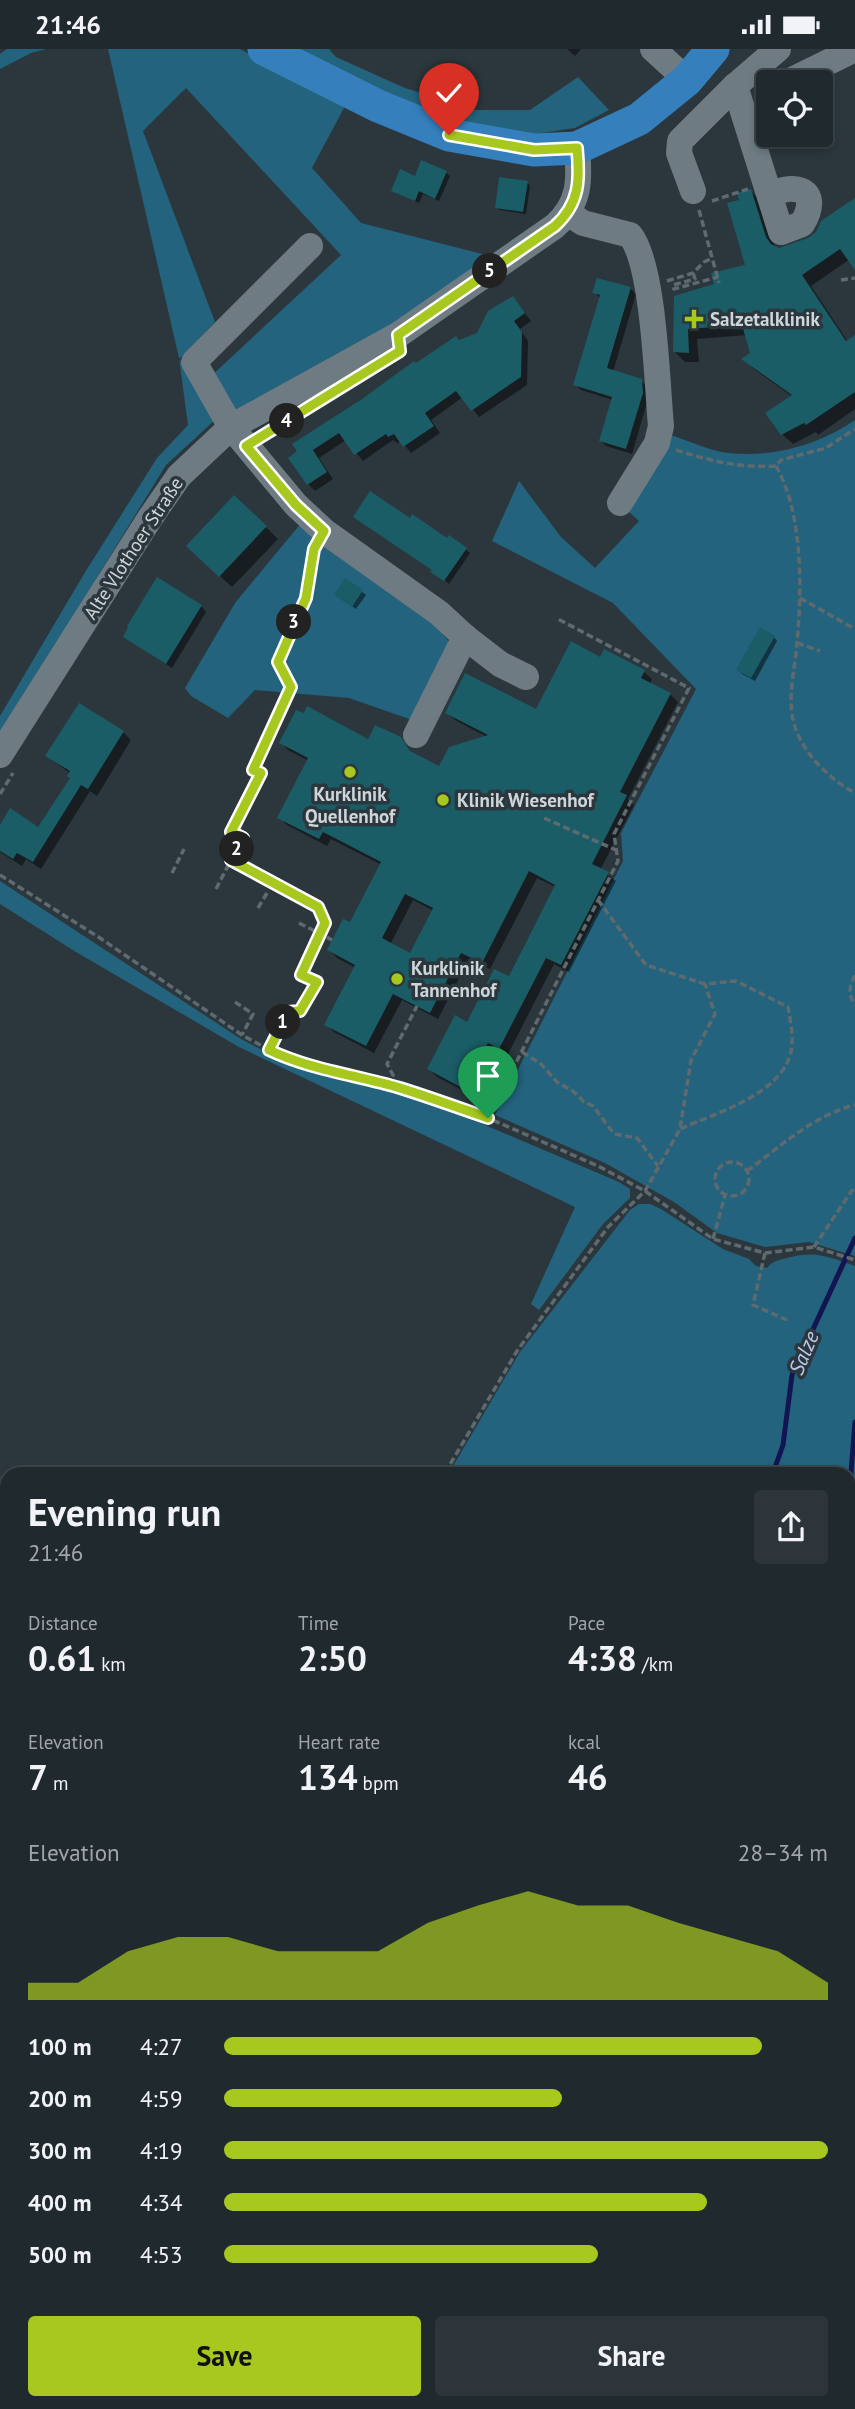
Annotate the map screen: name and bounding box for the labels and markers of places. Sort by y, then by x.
pin [419,63,479,135]
pin: 5 [472,253,508,289]
place label: Salzetalklinik [710,307,820,331]
marker: Salzetalklinik [684,309,704,329]
pin: 4 [270,403,304,439]
pin: 3 [276,605,312,639]
marker: Kurklinik Quellenhof [342,764,358,780]
place label: Kurklinik Quellenhof [305,782,397,828]
place label: Klinik Wiesenhof [457,788,596,812]
marker: Klinik Wiesenhof [435,792,451,808]
pin: 2 [219,831,254,867]
place label: Kurklinik Tannenhof [411,956,498,1002]
marker: Kurklinik Tannenhof [389,971,405,987]
pin: 1 [266,1005,300,1039]
pin [458,1046,518,1118]

